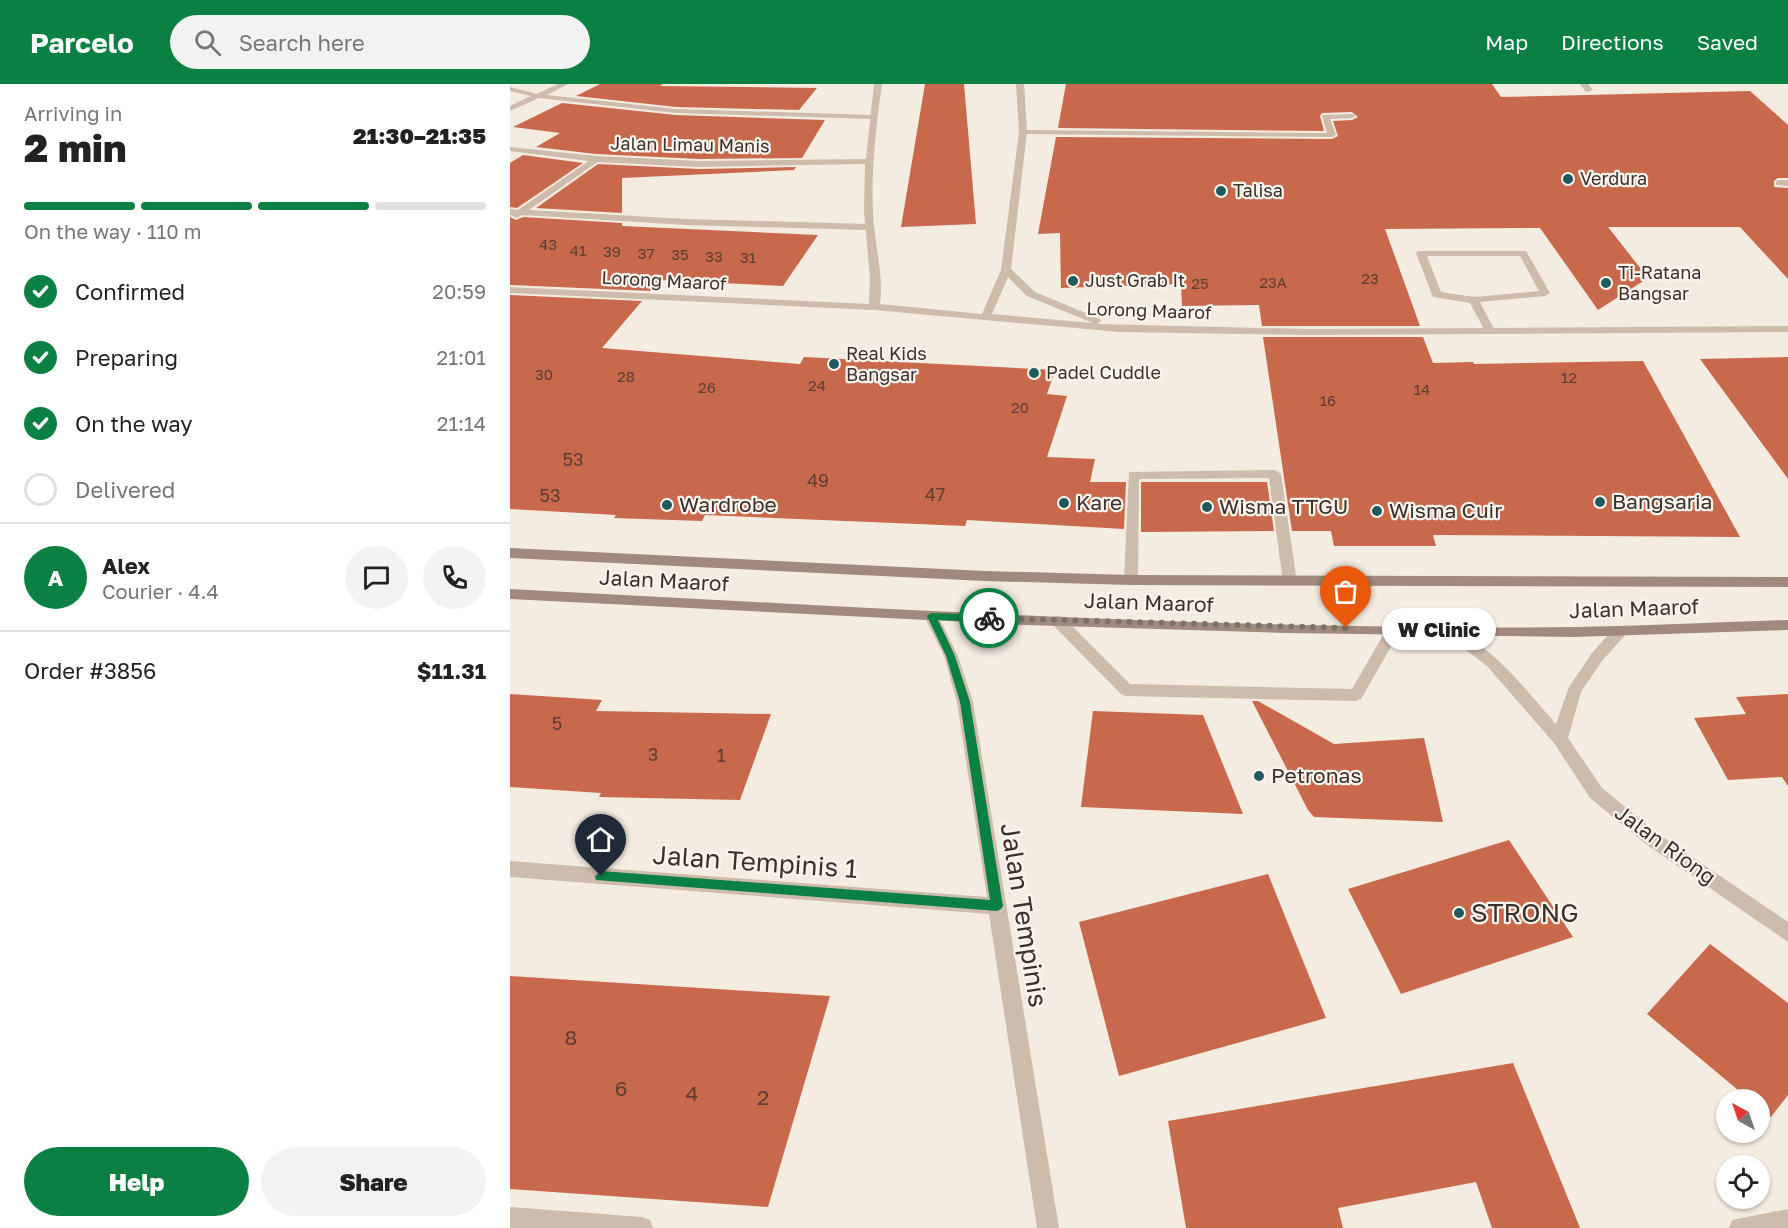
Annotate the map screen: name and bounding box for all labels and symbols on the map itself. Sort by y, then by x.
street label: Jalan Limau Manis [610,132,770,156]
place label: Verdura [1580,167,1647,189]
marker: Verdura [1561,172,1575,186]
place label: Talisa [1233,179,1283,201]
marker: Talisa [1214,184,1228,198]
house number: 43 [539,235,557,253]
house number: 41 [570,241,586,259]
house number: 39 [603,242,621,260]
house number: 37 [638,244,654,262]
house number: 35 [671,245,689,263]
house number: 33 [705,247,723,265]
house number: 31 [740,248,756,266]
place label: Ti-Ratana Bangsar [1618,261,1701,304]
street label: Lorong Maarof [601,266,727,294]
place label: Just Grab It [1085,269,1185,291]
house number: 23 [1361,269,1379,287]
house number: 23A [1259,273,1287,291]
marker: Just Grab It [1066,274,1080,288]
house number: 25 [1191,274,1209,292]
marker: Ti-Ratana Bangsar [1599,276,1613,290]
street label: Lorong Maarof [1086,297,1212,323]
place label: Real Kids Bangsar [846,342,927,385]
marker: Real Kids Bangsar [827,357,841,371]
place label: Padel Cuddle [1046,361,1161,383]
house number: 30 [535,365,553,383]
marker: Padel Cuddle [1027,366,1041,380]
house number: 28 [617,367,635,385]
house number: 12 [1561,368,1577,386]
house number: 24 [808,376,826,394]
house number: 26 [698,378,716,396]
house number: 14 [1414,380,1430,398]
house number: 16 [1320,391,1336,409]
house number: 20 [1011,398,1029,416]
house number: 53 [563,448,583,470]
house number: 49 [807,469,829,491]
house number: 47 [925,483,945,505]
house number: 53 [540,484,560,506]
place label: Bangsaria [1612,488,1712,514]
place label: Kare [1076,489,1122,515]
place label: Wardrobe [679,491,777,517]
place label: Wisma TTGU [1219,493,1348,519]
marker: Bangsaria [1593,495,1607,509]
marker: Kare [1057,496,1071,510]
place label: Wisma Cuir [1389,497,1502,523]
marker: Wardrobe [660,498,674,512]
marker: Wisma TTGU [1200,500,1214,514]
marker: Wisma Cuir [1370,504,1384,518]
street label: Jalan Maarof [598,564,730,596]
pin [1320,566,1371,628]
street label: Jalan Maarof [1084,587,1215,617]
courier [959,588,1019,648]
street label: Jalan Maarof [1568,593,1700,623]
callout: W Clinic [1382,607,1496,649]
house number: 5 [552,712,562,734]
house number: 3 [648,743,658,765]
house number: 1 [717,744,726,766]
place label: Petronas [1271,762,1362,788]
marker: Petronas [1252,769,1266,783]
street label: Jalan Riong [1610,799,1721,890]
pin [575,814,626,876]
street label: Jalan Tempinis [995,821,1054,1009]
street label: Jalan Tempinis 1 [652,839,859,884]
place label: STRONG [1471,897,1579,928]
marker: STRONG [1452,906,1466,920]
house number: 8 [565,1024,577,1050]
house number: 6 [615,1075,627,1101]
house number: 4 [686,1080,698,1106]
house number: 2 [757,1084,769,1110]
north arrow [1716,1089,1770,1143]

